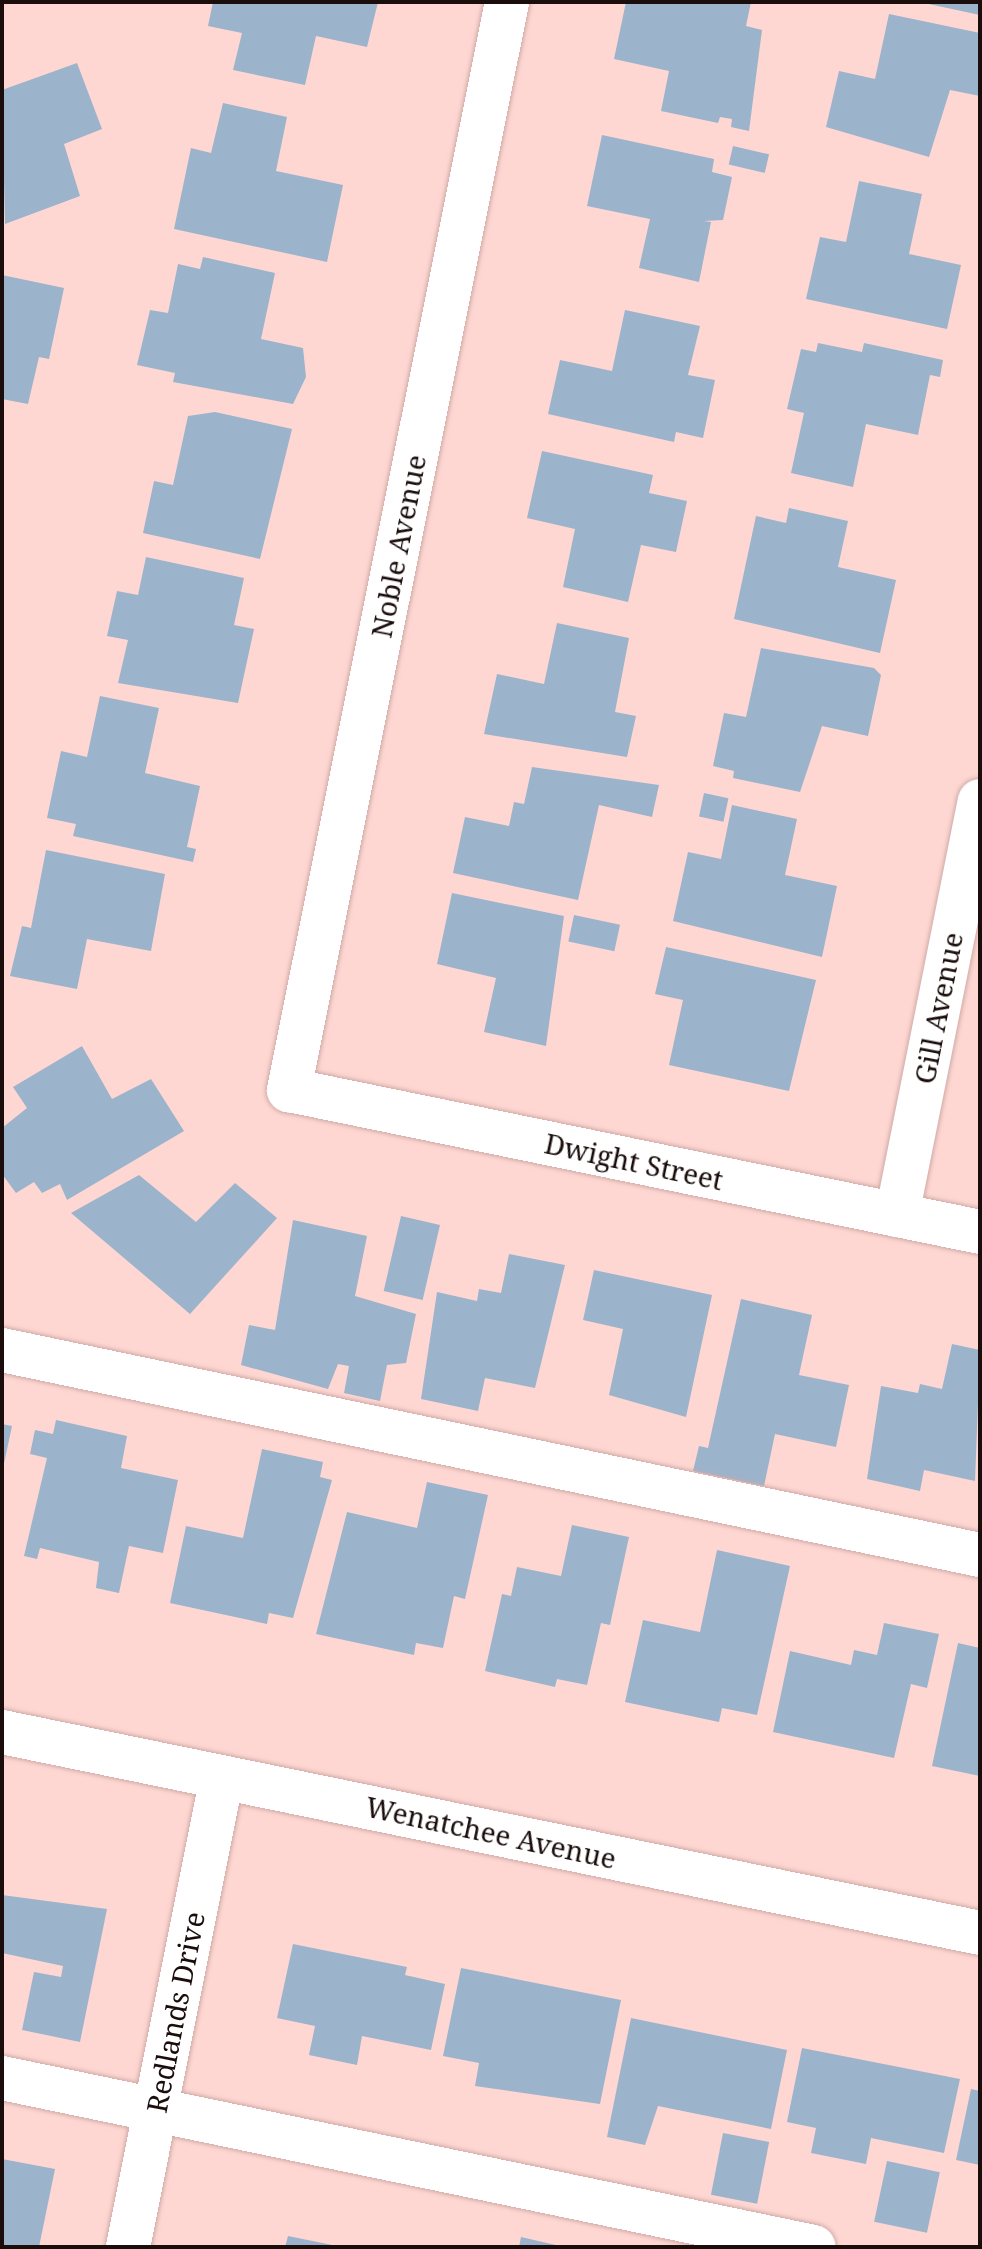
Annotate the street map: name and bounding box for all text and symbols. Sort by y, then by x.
street label: Noble Avenue [364,452,432,640]
street label: Gill Avenue [907,929,969,1087]
street label: Dwight Street [542,1126,726,1196]
street label: Wenatchee Avenue [363,1789,619,1875]
street label: Redlands Drive [139,1909,211,2115]

